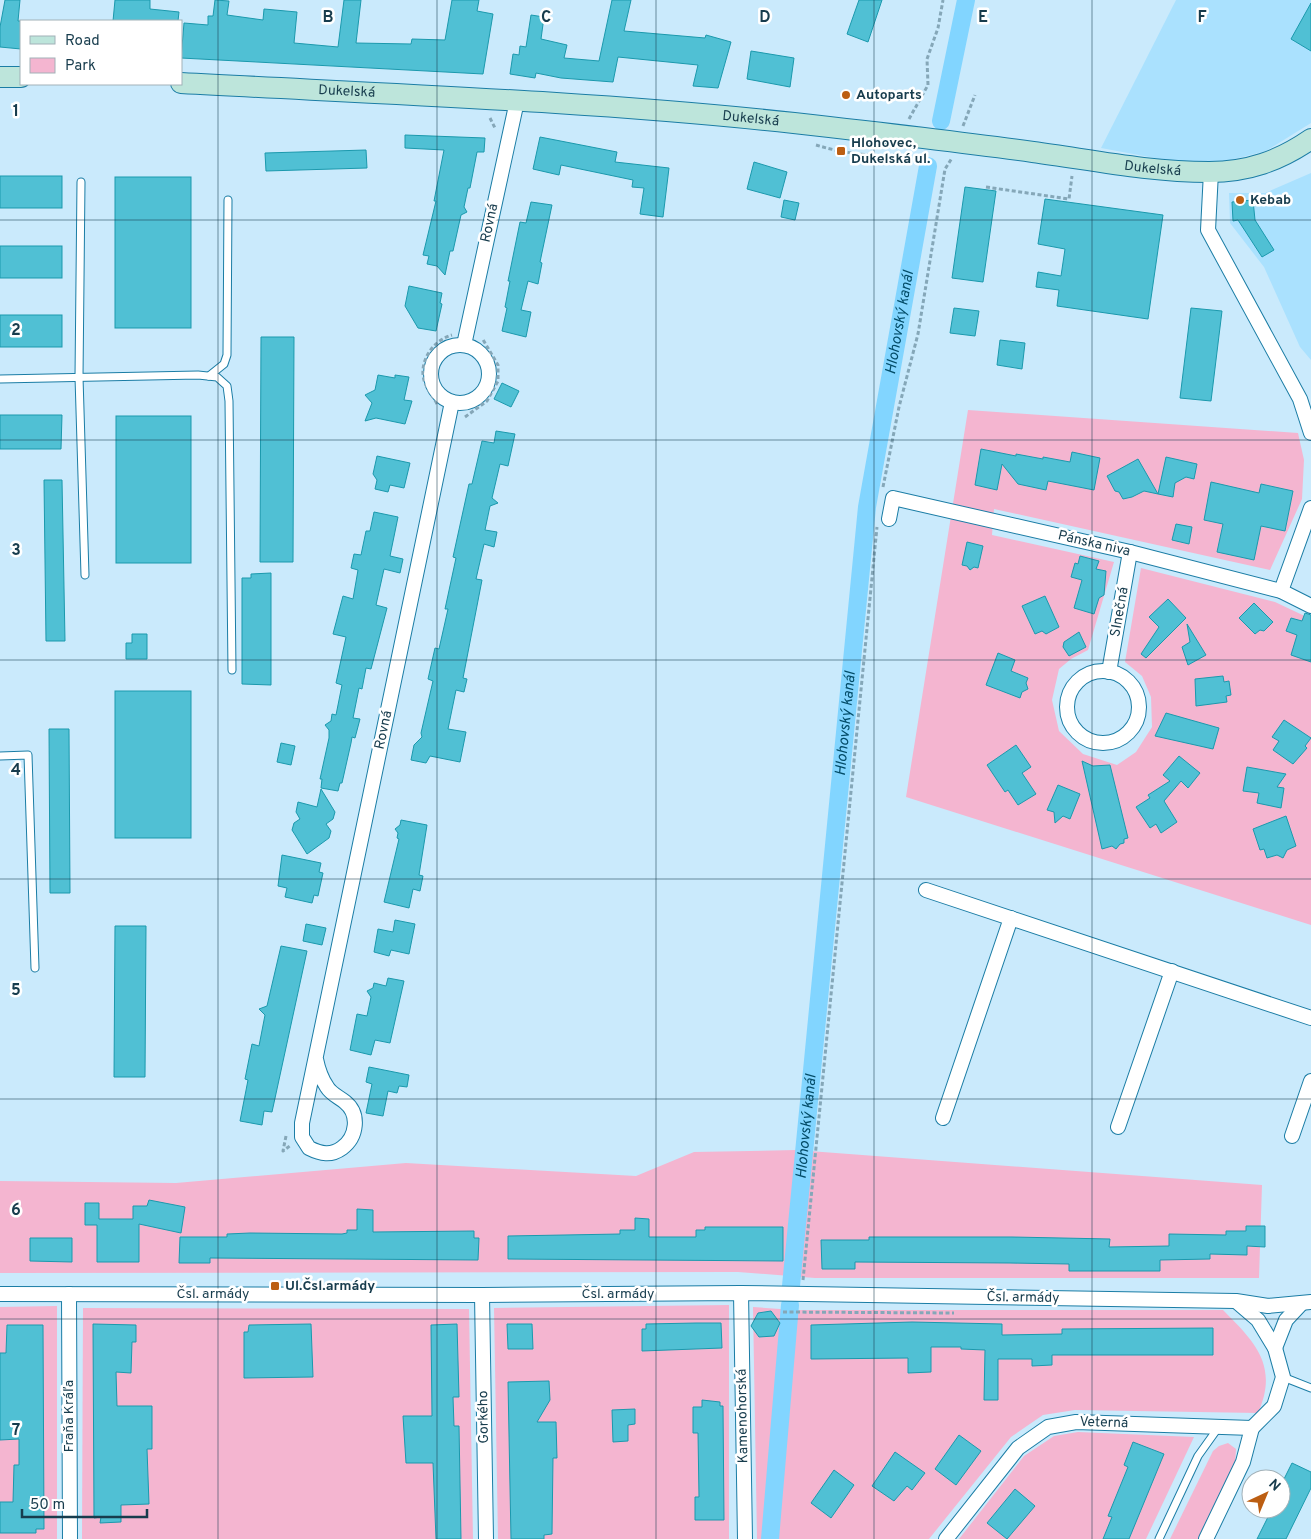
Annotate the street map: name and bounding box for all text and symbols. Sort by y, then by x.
text: B [322,8,334,28]
text: C [541,8,551,28]
text: D [759,8,771,28]
text: E [978,8,988,28]
text: F [1197,8,1207,28]
legend [20,20,182,85]
text: Road [65,32,100,51]
text: Park [65,57,96,76]
street label: Dukelská [318,82,376,101]
place label: Autoparts [856,87,922,104]
marker: Autoparts [840,89,852,101]
text: 1 [13,102,19,122]
street label: Dukelská [722,107,780,130]
place label: Hlohovec, Dukelská ul. [851,135,930,168]
marker: Hlohovec, Dukelská ul. [835,145,847,157]
street label: Dukelská [1123,157,1182,180]
place label: Kebab [1250,192,1291,209]
marker: Kebab [1234,194,1246,206]
street label: Rovná [478,202,502,244]
water label: Hlohovský kanál [881,268,919,376]
text: 2 [11,321,21,341]
street label: Pánska niva [1056,527,1132,561]
text: 3 [11,541,21,561]
street label: Slnečná [1107,586,1133,638]
water label: Hlohovský kanál [831,669,861,777]
street label: Rovná [372,709,396,751]
text: 4 [11,761,21,781]
text: 5 [11,981,21,1001]
water label: Hlohovský kanál [792,1073,821,1180]
text: 6 [11,1201,21,1221]
place label: Ul.Čsl.armády [285,1277,375,1295]
marker: Ul.Čsl.armády [269,1280,281,1292]
street label: Čsl. armády [176,1285,250,1303]
street label: Čsl. armády [581,1285,655,1303]
street label: Čsl. armády [986,1288,1060,1307]
street label: Kamenohorská [734,1368,752,1464]
street label: Fraňa Kráľa [61,1380,78,1452]
street label: Gorkého [475,1390,493,1444]
street label: Veterná [1079,1414,1129,1432]
text: 7 [12,1421,20,1441]
north arrow [1241,1469,1291,1519]
text: N [1264,1476,1284,1495]
scale bar [22,1486,148,1518]
text: 50 m [30,1496,65,1515]

